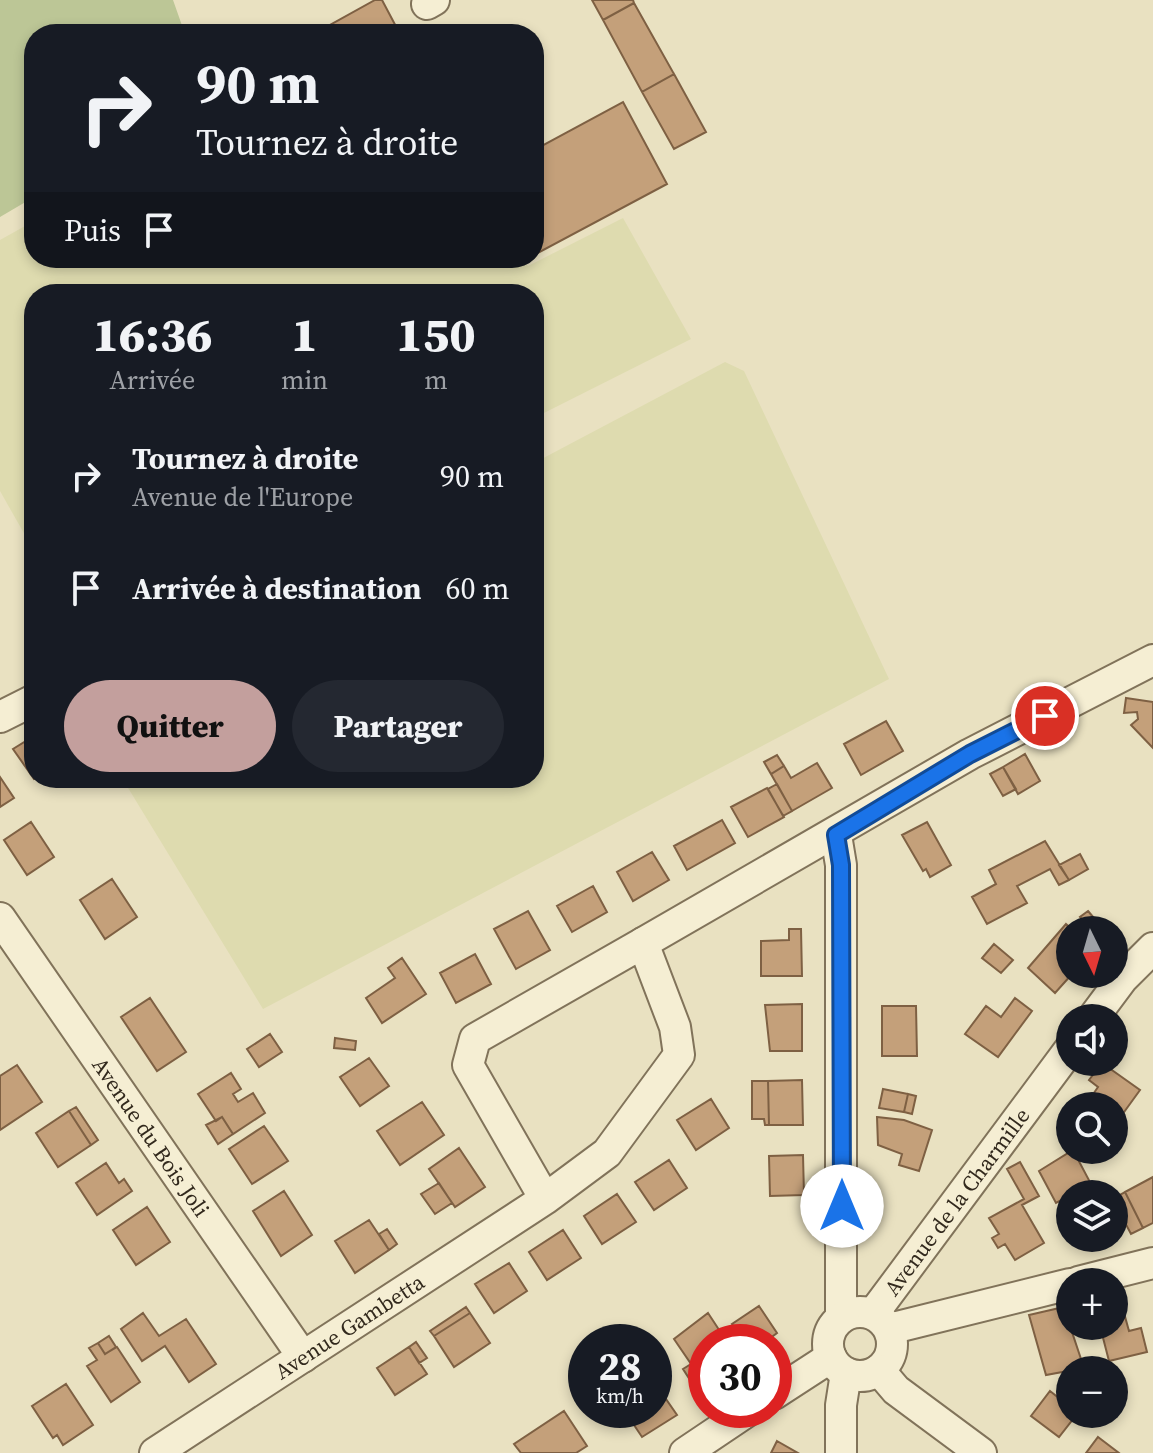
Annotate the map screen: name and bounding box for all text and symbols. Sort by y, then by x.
text: 90 m [196,45,319,122]
icon: right [64,56,168,160]
text: Tournez à droite [196,118,458,167]
icon: arrive [137,208,181,252]
text: Puis [64,210,121,251]
text: 16:36 [92,301,213,367]
text: 1 [291,301,318,367]
text: 150 [396,301,476,367]
text: Arrivée [110,362,195,398]
text: min [281,362,328,398]
text: m [424,362,448,398]
text: Tournez à droite [132,438,358,479]
icon: right [64,454,108,498]
text: 90 m [440,456,504,497]
text: Avenue de l'Europe [132,479,353,515]
icon: arrive [64,566,108,610]
text: Arrivée à destination [132,568,422,609]
text: 60 m [446,568,510,609]
button: Quitter [64,680,276,772]
button: Partager [292,680,504,772]
pin [1011,682,1079,750]
icon: arrive [1023,694,1067,738]
north arrow [1056,916,1128,988]
map controls [1056,916,1128,1428]
button: sound [1056,1004,1128,1076]
street label: Avenue du Bois Joli [85,1051,217,1223]
button: search [1056,1092,1128,1164]
street label: Avenue de la Charmille [877,1102,1036,1302]
position arrow [800,1164,884,1248]
button: layers [1056,1180,1128,1252]
street label: Avenue Gambetta [269,1266,431,1386]
button: + [1056,1268,1128,1340]
speed limit sign: 30 [688,1324,792,1428]
text: 28 [598,1339,642,1393]
button: − [1056,1356,1128,1428]
text: km/h [596,1382,644,1410]

